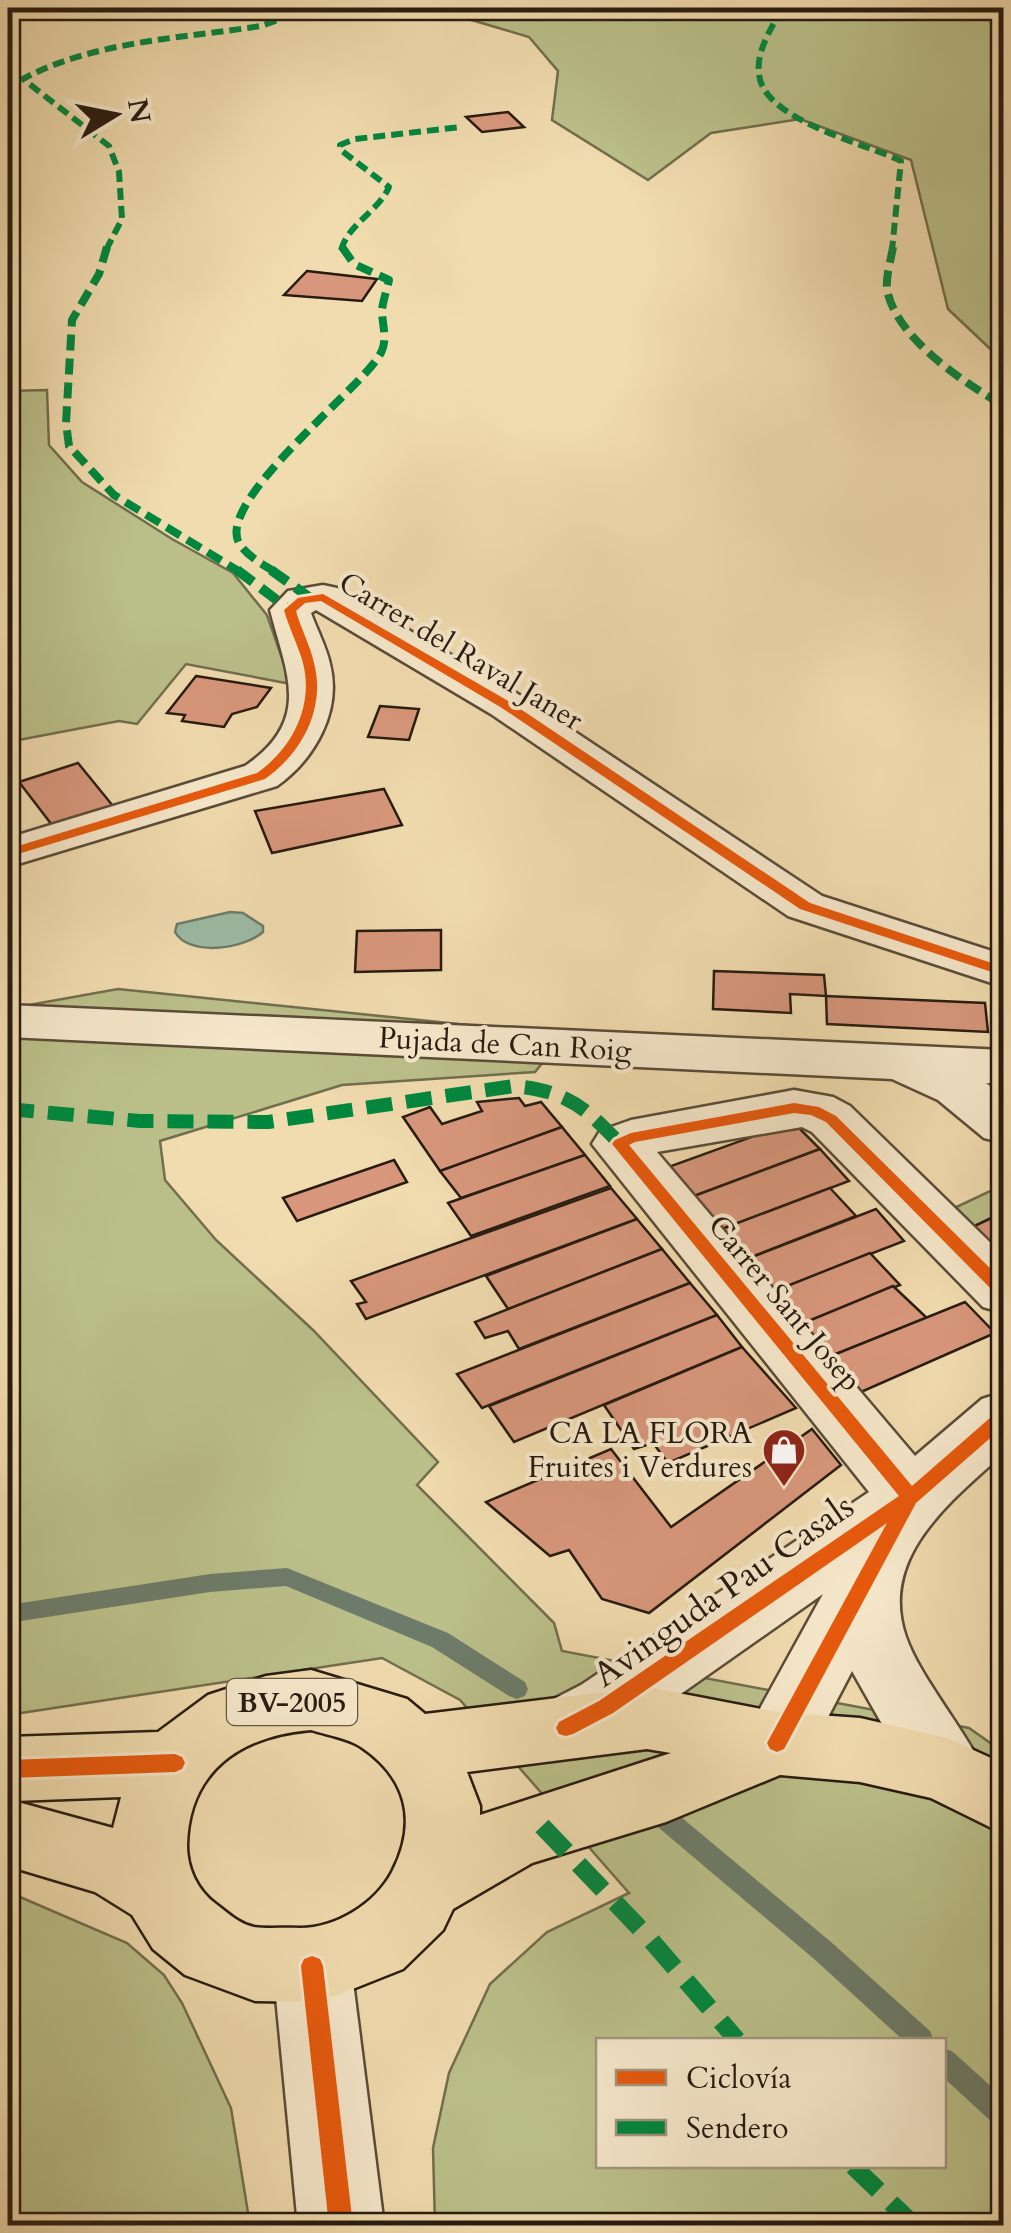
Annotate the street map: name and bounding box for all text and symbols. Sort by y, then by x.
north arrow [65,65,165,165]
text: N [118,96,159,126]
street label: Carrer del Raval Janer [331,562,590,741]
street label: Pujada de Can Roig [377,1017,633,1072]
street label: Carrer Sant Josep [699,1206,871,1400]
place label: CA LA FLORA Fruites i Verdures [528,1413,753,1488]
shop icon: CA LA FLORA Fruites i Verdures [761,1427,807,1488]
street label: Avinguda Pau Casals [584,1483,864,1699]
road number: BV-2005 [227,1679,357,1725]
legend [596,2038,946,2168]
text: Ciclovía [686,2058,792,2099]
text: Sendero [686,2108,788,2149]

